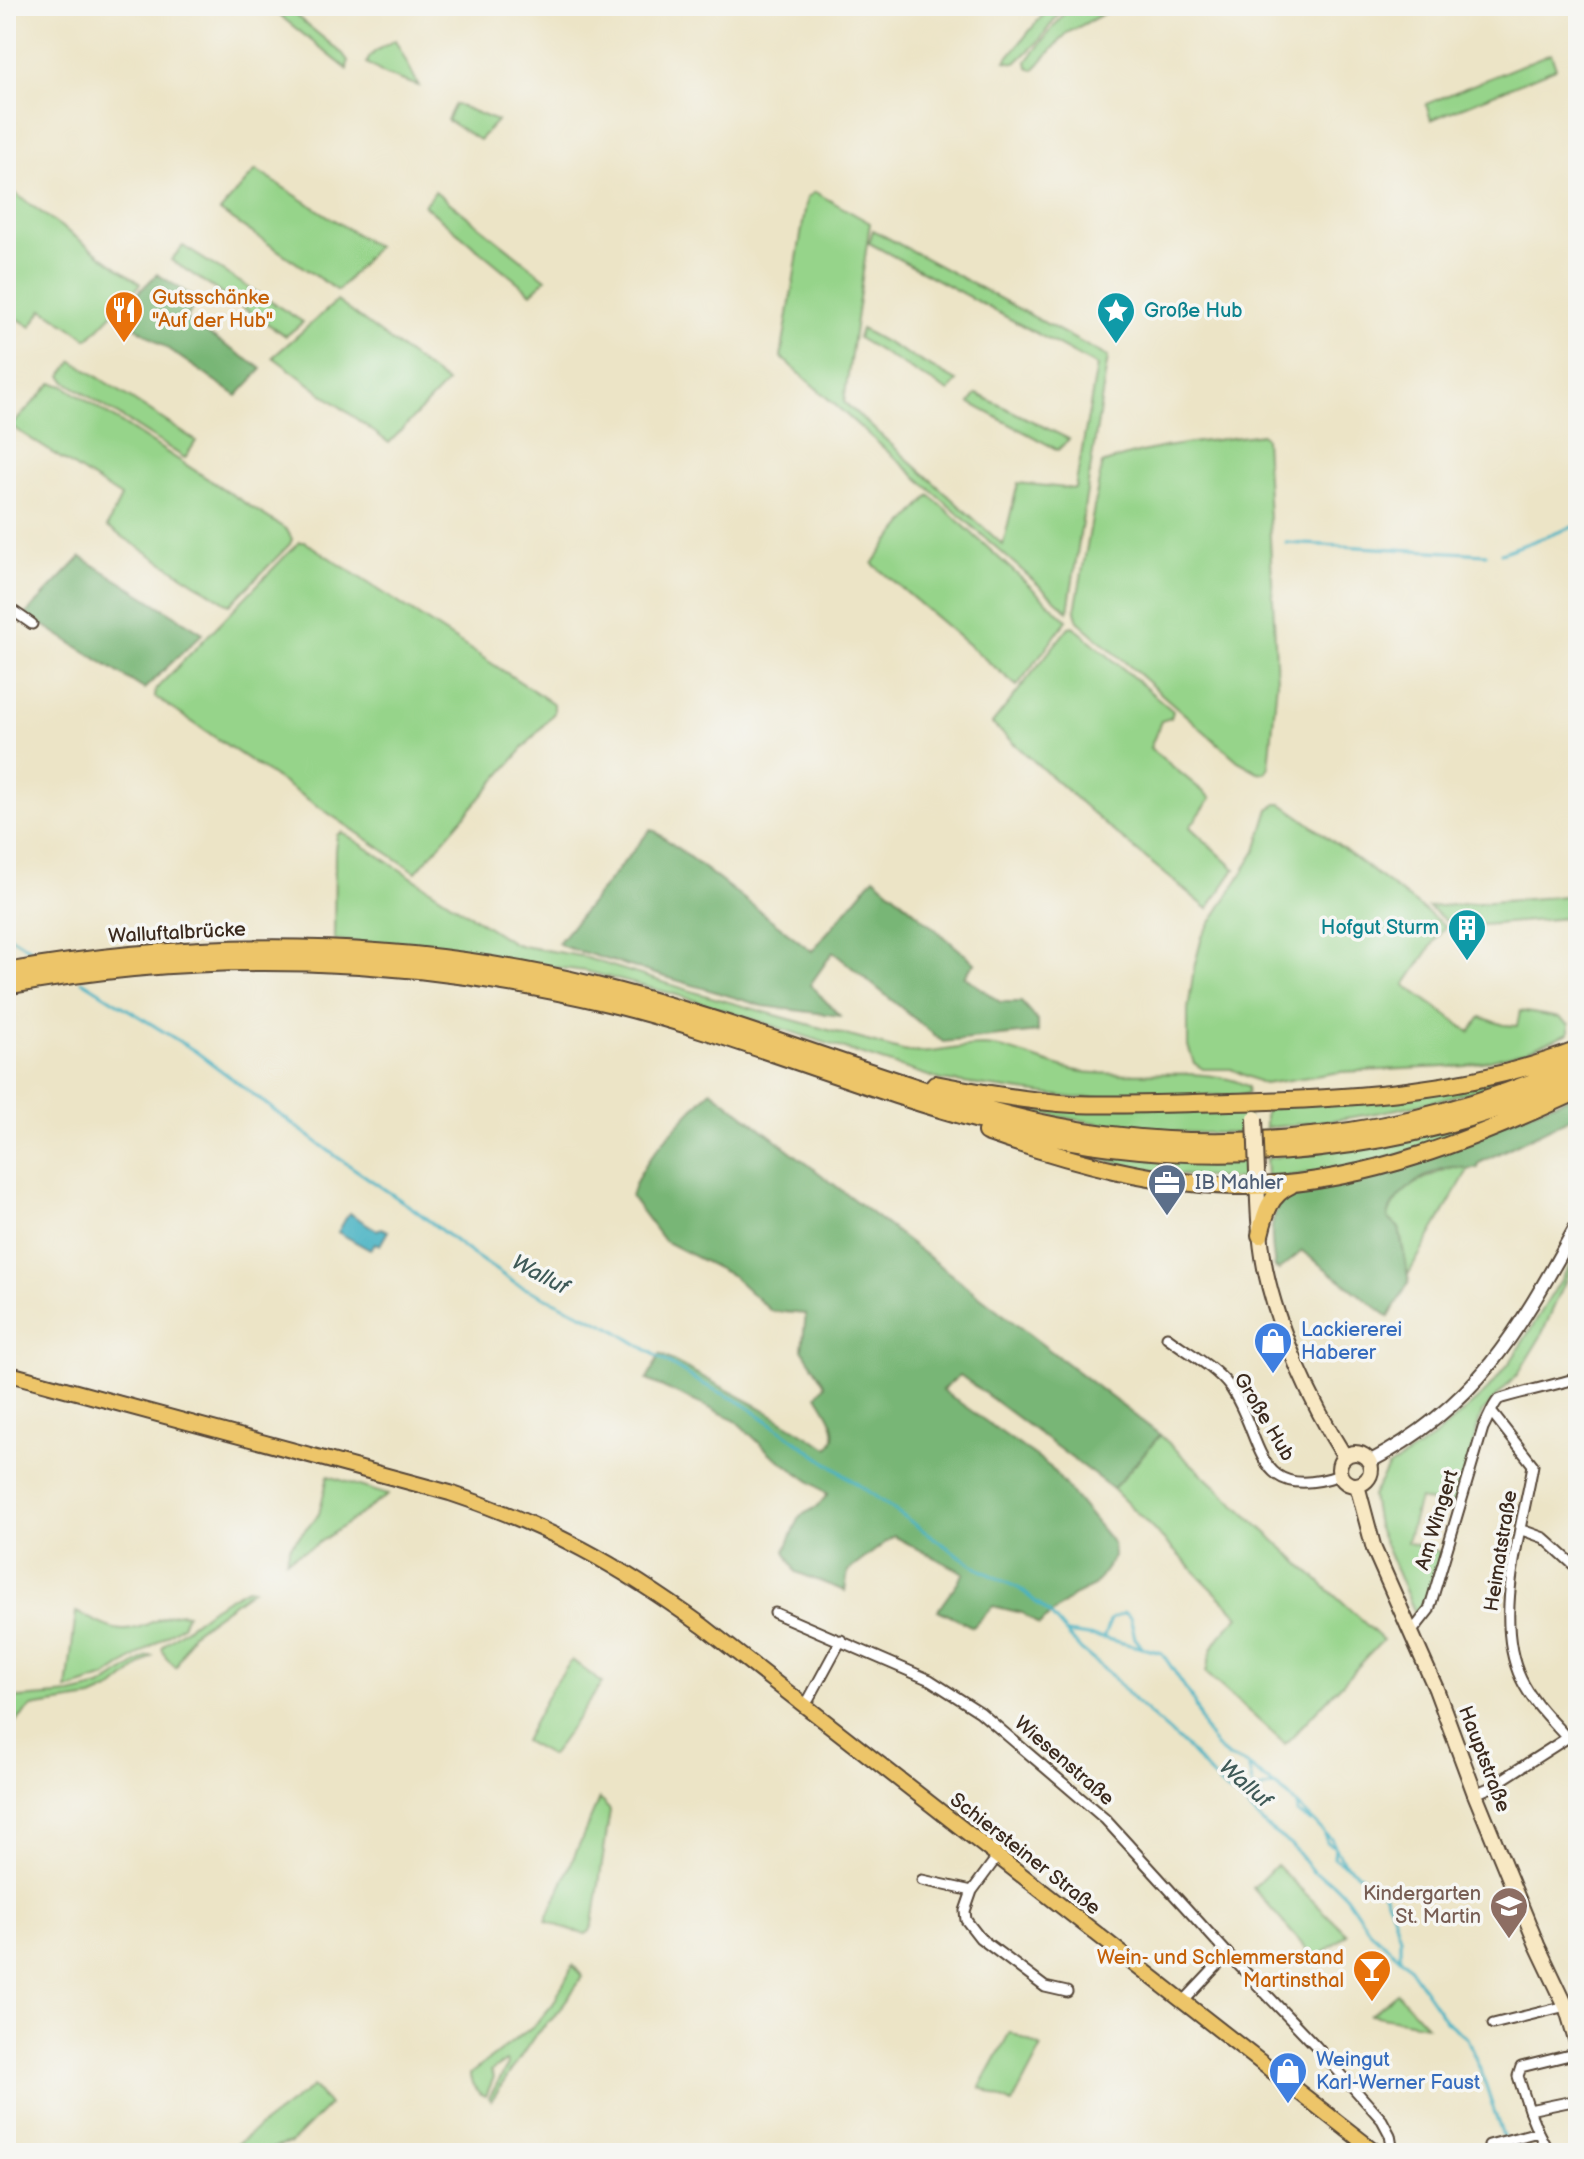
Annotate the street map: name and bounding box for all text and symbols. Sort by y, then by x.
place label: Gutsschänke "Auf der Hub" [152,286,273,333]
restaurant icon: Gutsschänke "Auf der Hub" [103,289,145,344]
place icon: Große Hub [1095,290,1137,345]
place label: Große Hub [1144,299,1243,323]
building icon: Hofgut Sturm [1446,907,1488,962]
place label: Hofgut Sturm [1321,916,1439,940]
street label: Walluftalbrücke [108,917,247,949]
office icon: IB Mahler [1146,1162,1188,1217]
place label: IB Mahler [1195,1171,1284,1195]
water label: Walluf [507,1249,575,1302]
place label: Lackiererei Haberer [1301,1318,1402,1365]
shop icon: Lackiererei Haberer [1252,1320,1294,1375]
street label: Große Hub [1228,1369,1300,1465]
street label: Am Wingert [1410,1467,1464,1573]
street label: Heimatstraße [1480,1489,1522,1613]
street label: Hauptstraße [1453,1703,1515,1816]
street label: Wiesenstraße [1009,1711,1119,1811]
water label: Walluf [1213,1754,1278,1815]
street label: Schiersteiner Straße [945,1788,1105,1920]
place label: Kindergarten St. Martin [1363,1882,1481,1929]
school or university icon: Kindergarten St. Martin [1488,1885,1530,1940]
place label: Wein- und Schlemmerstand Martinsthal [1097,1946,1344,1993]
bar icon: Wein- und Schlemmerstand Martinsthal [1351,1948,1393,2003]
place label: Weingut Karl-Werner Faust [1316,2048,1480,2095]
shop icon: Weingut Karl-Werner Faust [1267,2050,1309,2105]

